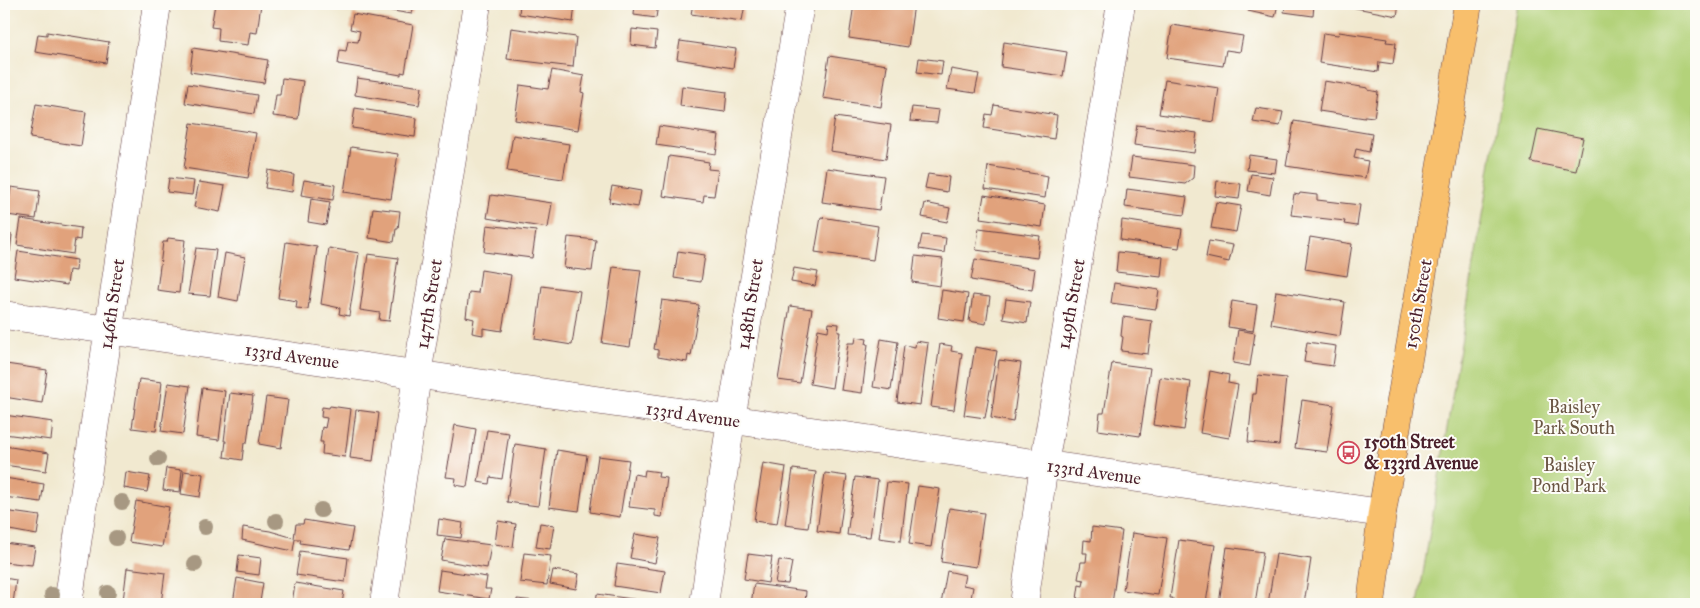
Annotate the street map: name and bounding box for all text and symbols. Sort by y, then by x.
street label: 148th Street [732,256,768,351]
street label: 149th Street [1052,256,1090,351]
street label: 146th Street [95,257,129,351]
street label: 147th Street [411,257,447,351]
street label: 150th Street [1399,257,1437,351]
street label: 133rd Avenue [243,338,341,374]
park label: Baisley Park South [1533,396,1615,439]
street label: 133rd Avenue [644,397,742,433]
place label: 150th Street & 133rd Avenue [1364,431,1479,475]
bus stop icon: 150th Street & 133rd Avenue [1336,440,1360,464]
street label: 133rd Avenue [1045,454,1143,490]
park label: Baisley Pond Park [1532,454,1607,497]

